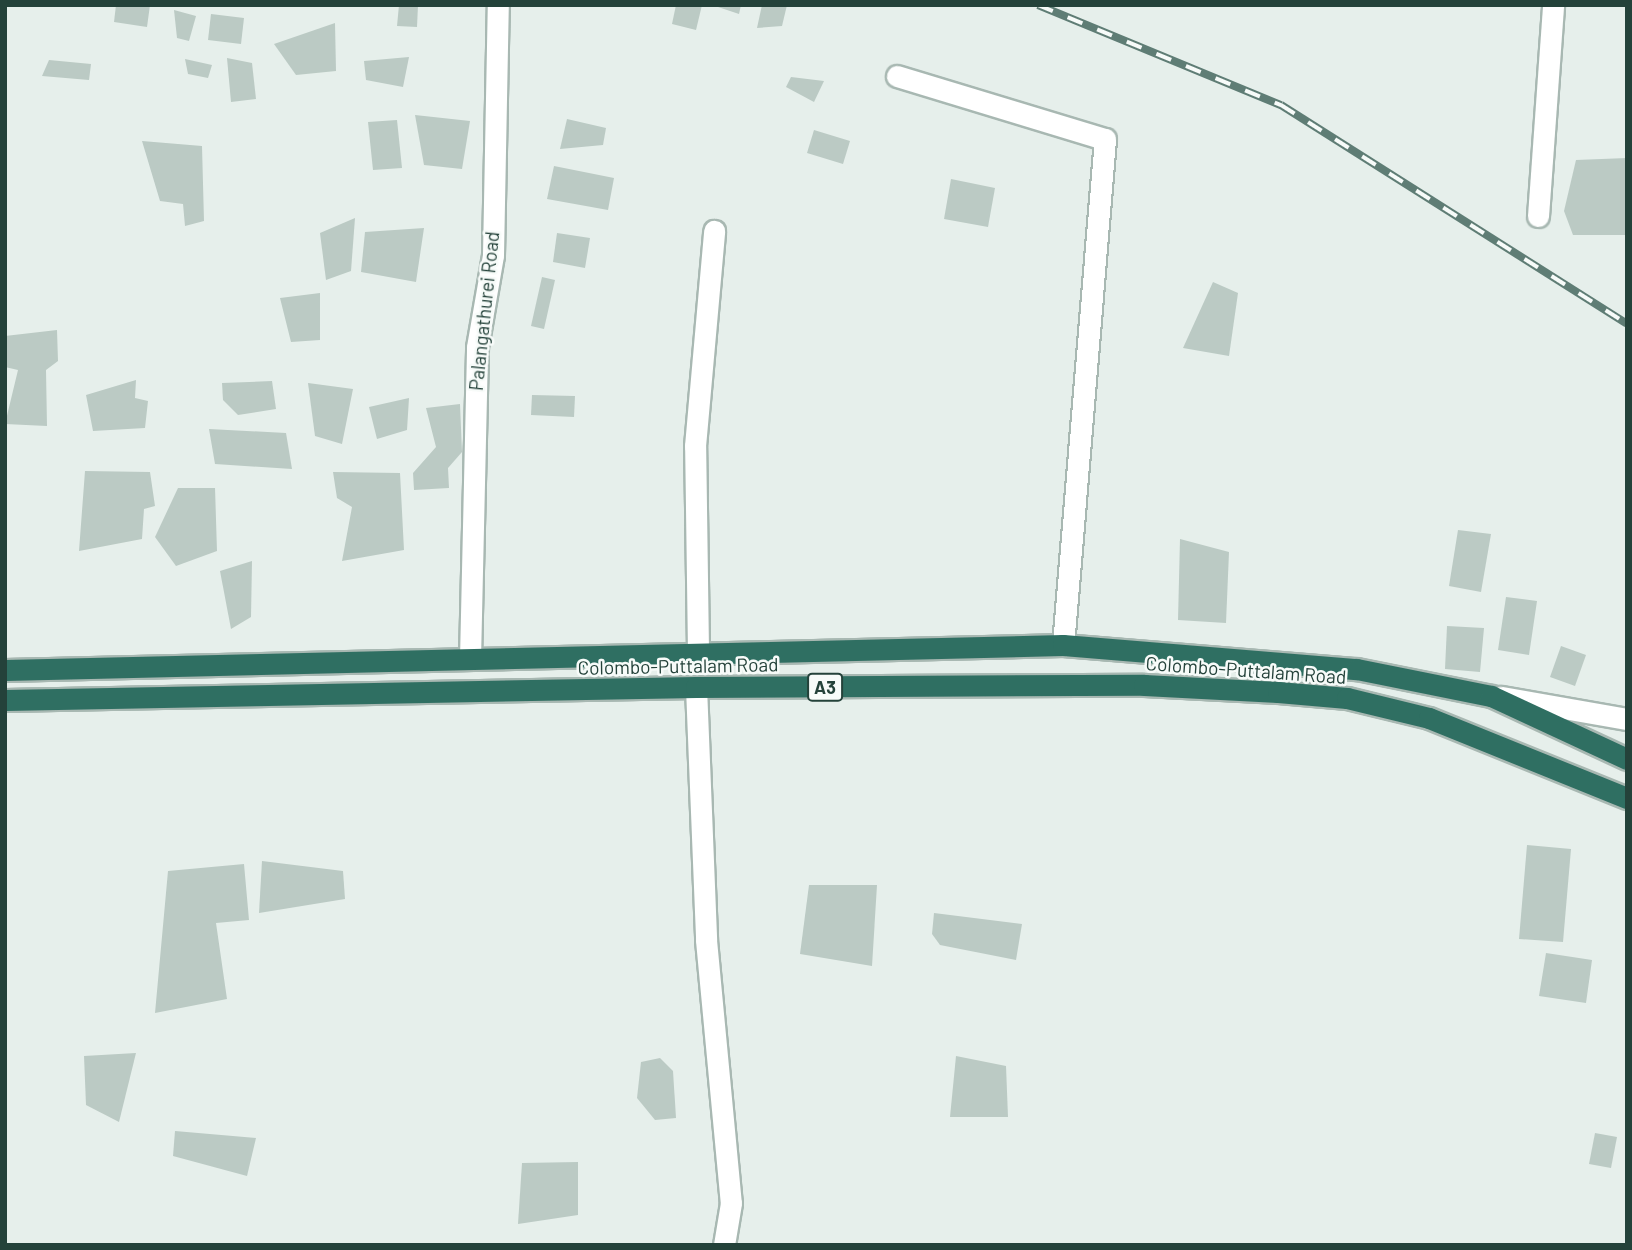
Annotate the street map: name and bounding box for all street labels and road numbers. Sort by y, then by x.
street label: Palangathurei Road [464,230,504,392]
street label: Colombo-Puttalam Road [1145,652,1347,688]
street label: Colombo-Puttalam Road [577,653,779,679]
road number: A3 [806,672,844,702]

